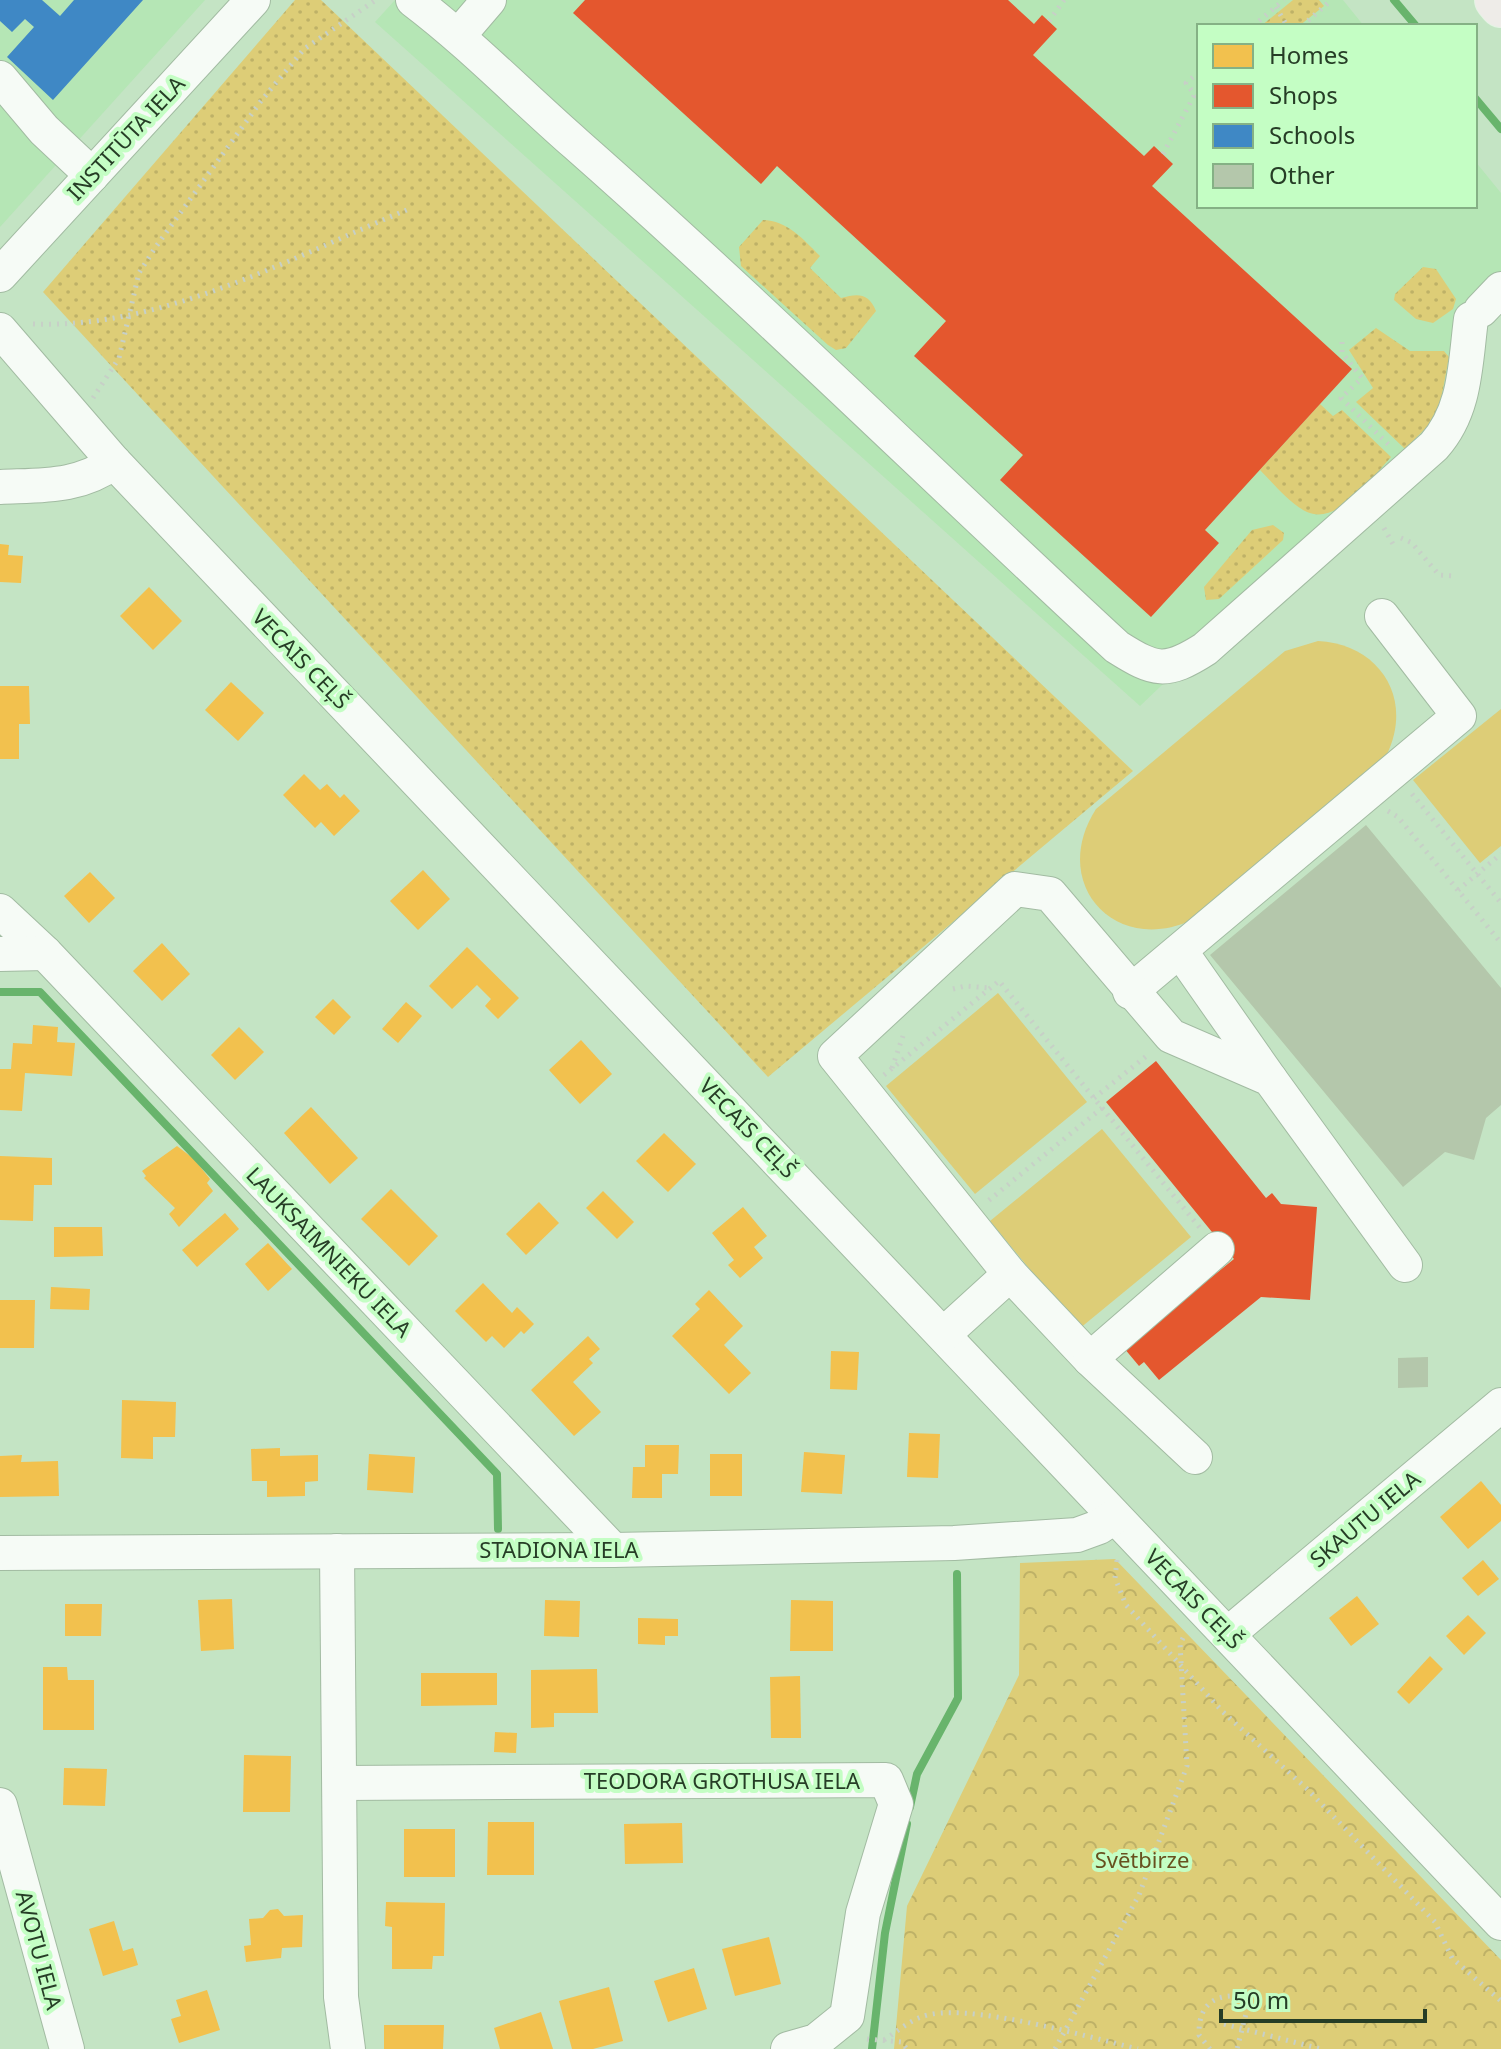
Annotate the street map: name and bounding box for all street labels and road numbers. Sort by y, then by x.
street label: INSTITŪTA IELA [60,68,191,206]
street label: VECAIS CEĻŠ [246,602,357,715]
street label: VECAIS CEĻŠ [693,1071,804,1184]
street label: LAUKSAIMNIEKU IELA [240,1160,420,1344]
street label: SKAUTU IELA [1303,1463,1426,1573]
street label: STADIONA IELA [479,1534,640,1564]
street label: VECAIS CEĻŠ [1139,1542,1250,1655]
street label: TEODORA GROTHUSA IELA [584,1765,861,1795]
street label: AVOTU IELA [10,1887,70,2013]

